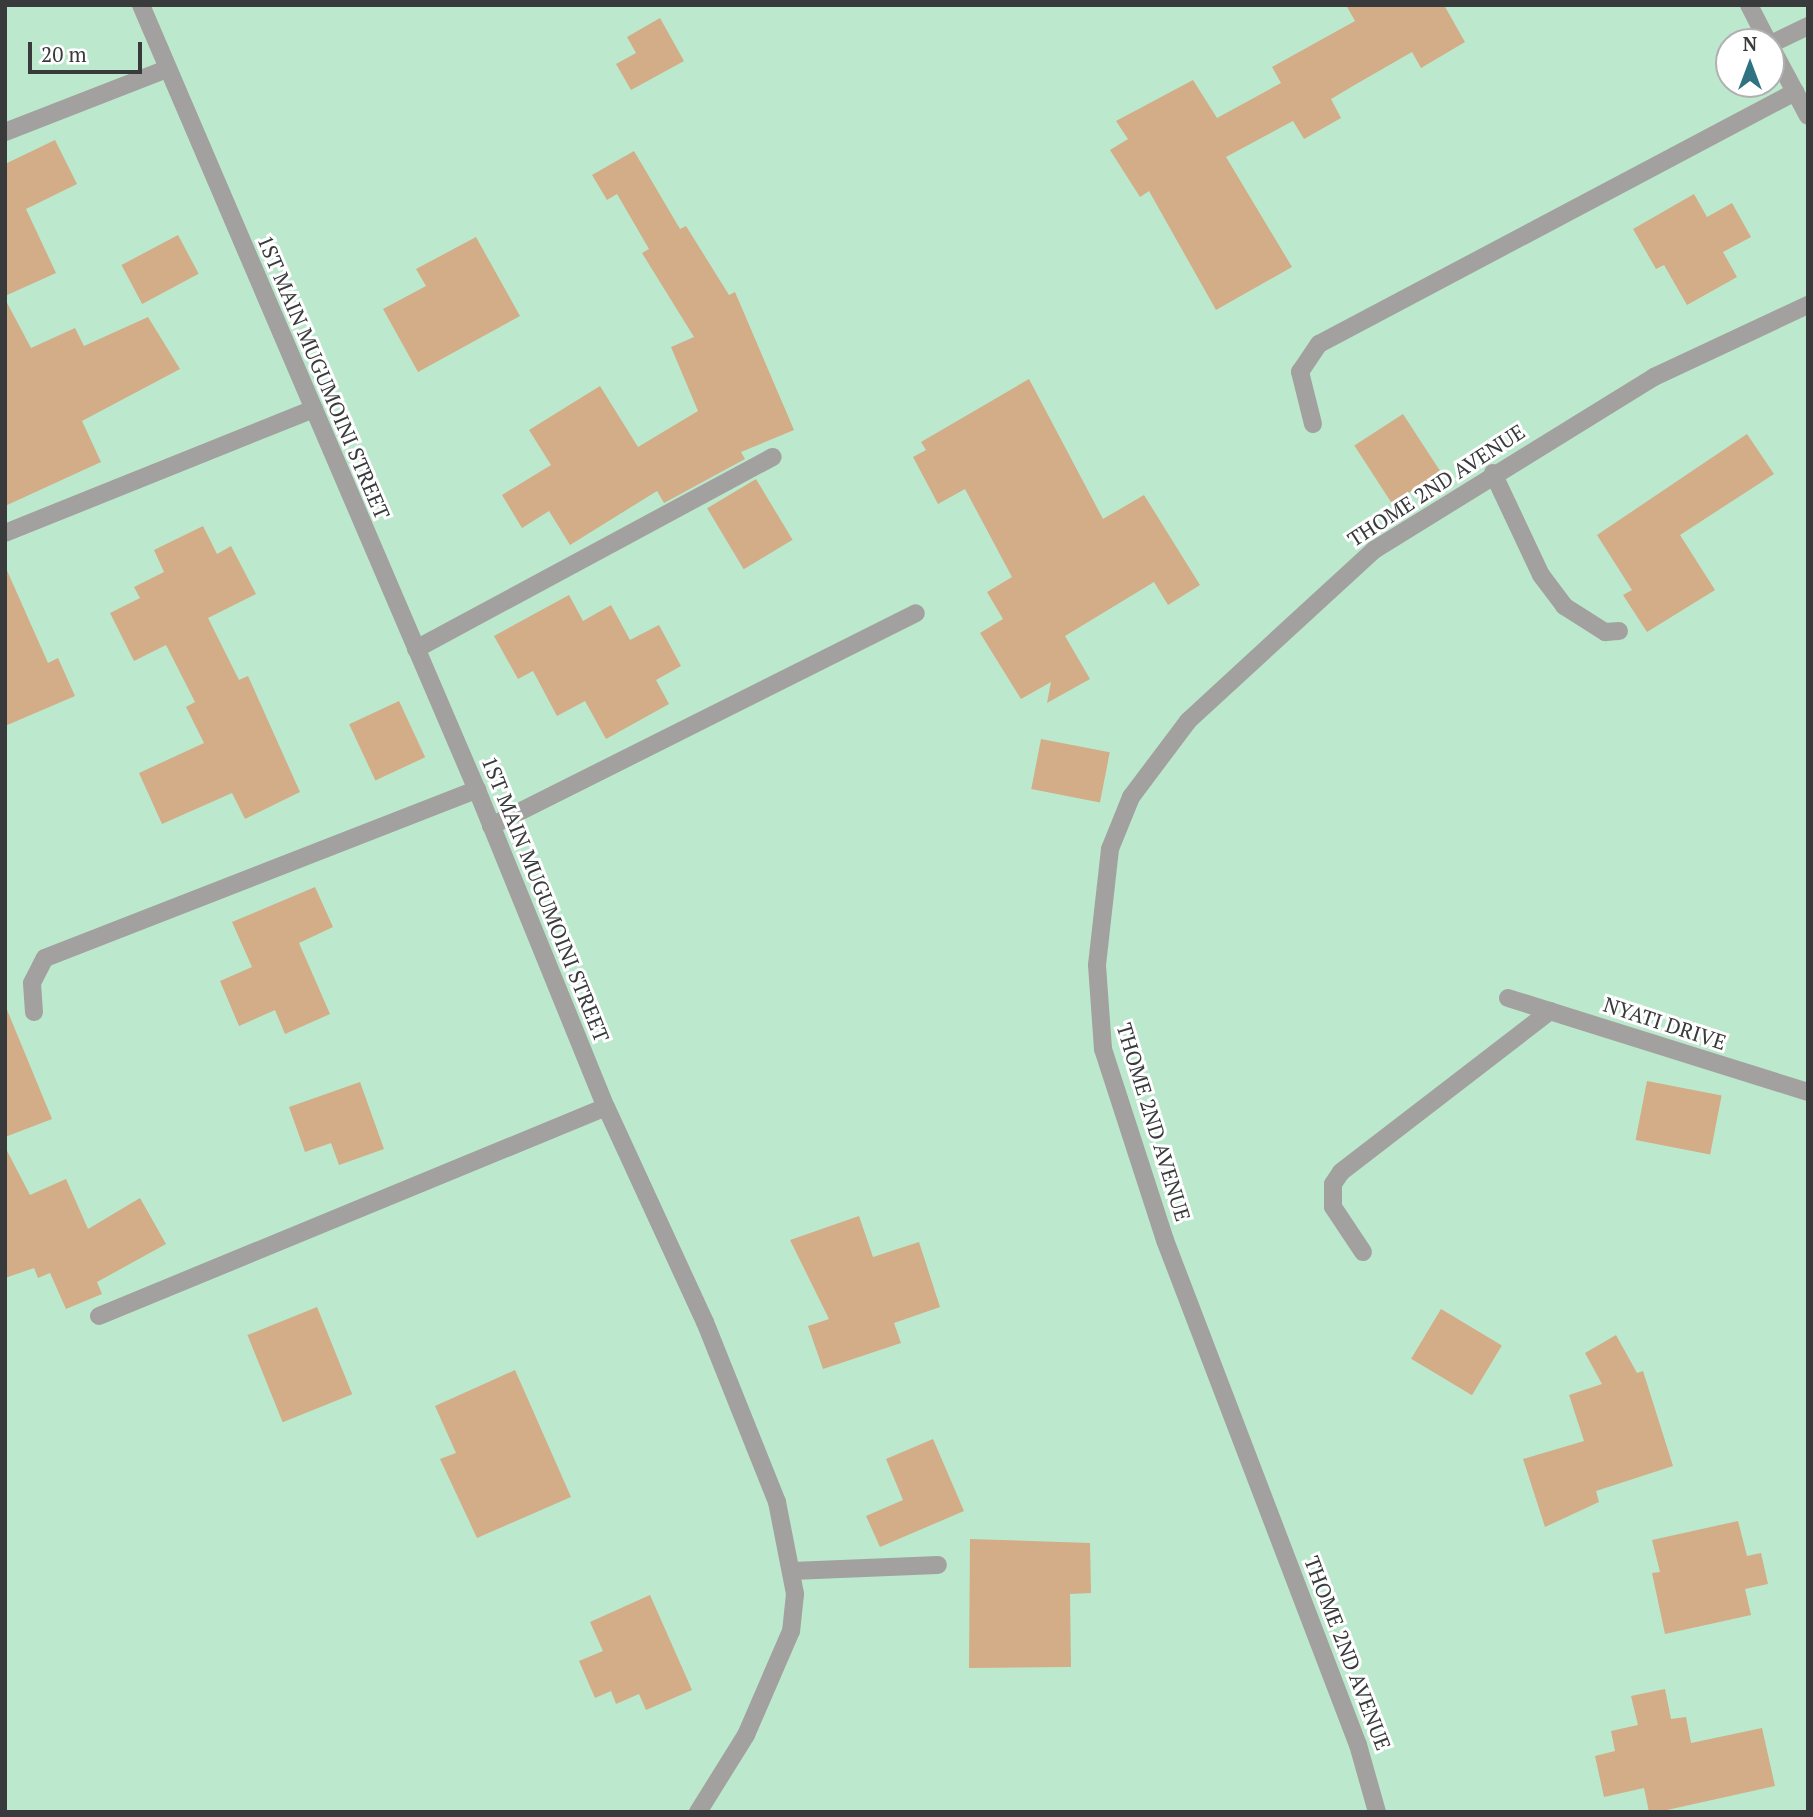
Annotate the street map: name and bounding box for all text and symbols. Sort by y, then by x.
scale bar [32,28,145,72]
north arrow [1715,28,1785,98]
text: N [1743,31,1757,56]
text: 20 m [41,40,87,68]
street label: 1ST MAIN MUGUMOINI STREET [253,231,395,523]
street label: THOME 2ND AVENUE [1343,418,1529,552]
street label: 1ST MAIN MUGUMOINI STREET [477,752,615,1046]
street label: NYATI DRIVE [1601,991,1729,1055]
street label: THOME 2ND AVENUE [1112,1020,1196,1224]
street label: THOME 2ND AVENUE [1299,1552,1397,1754]

